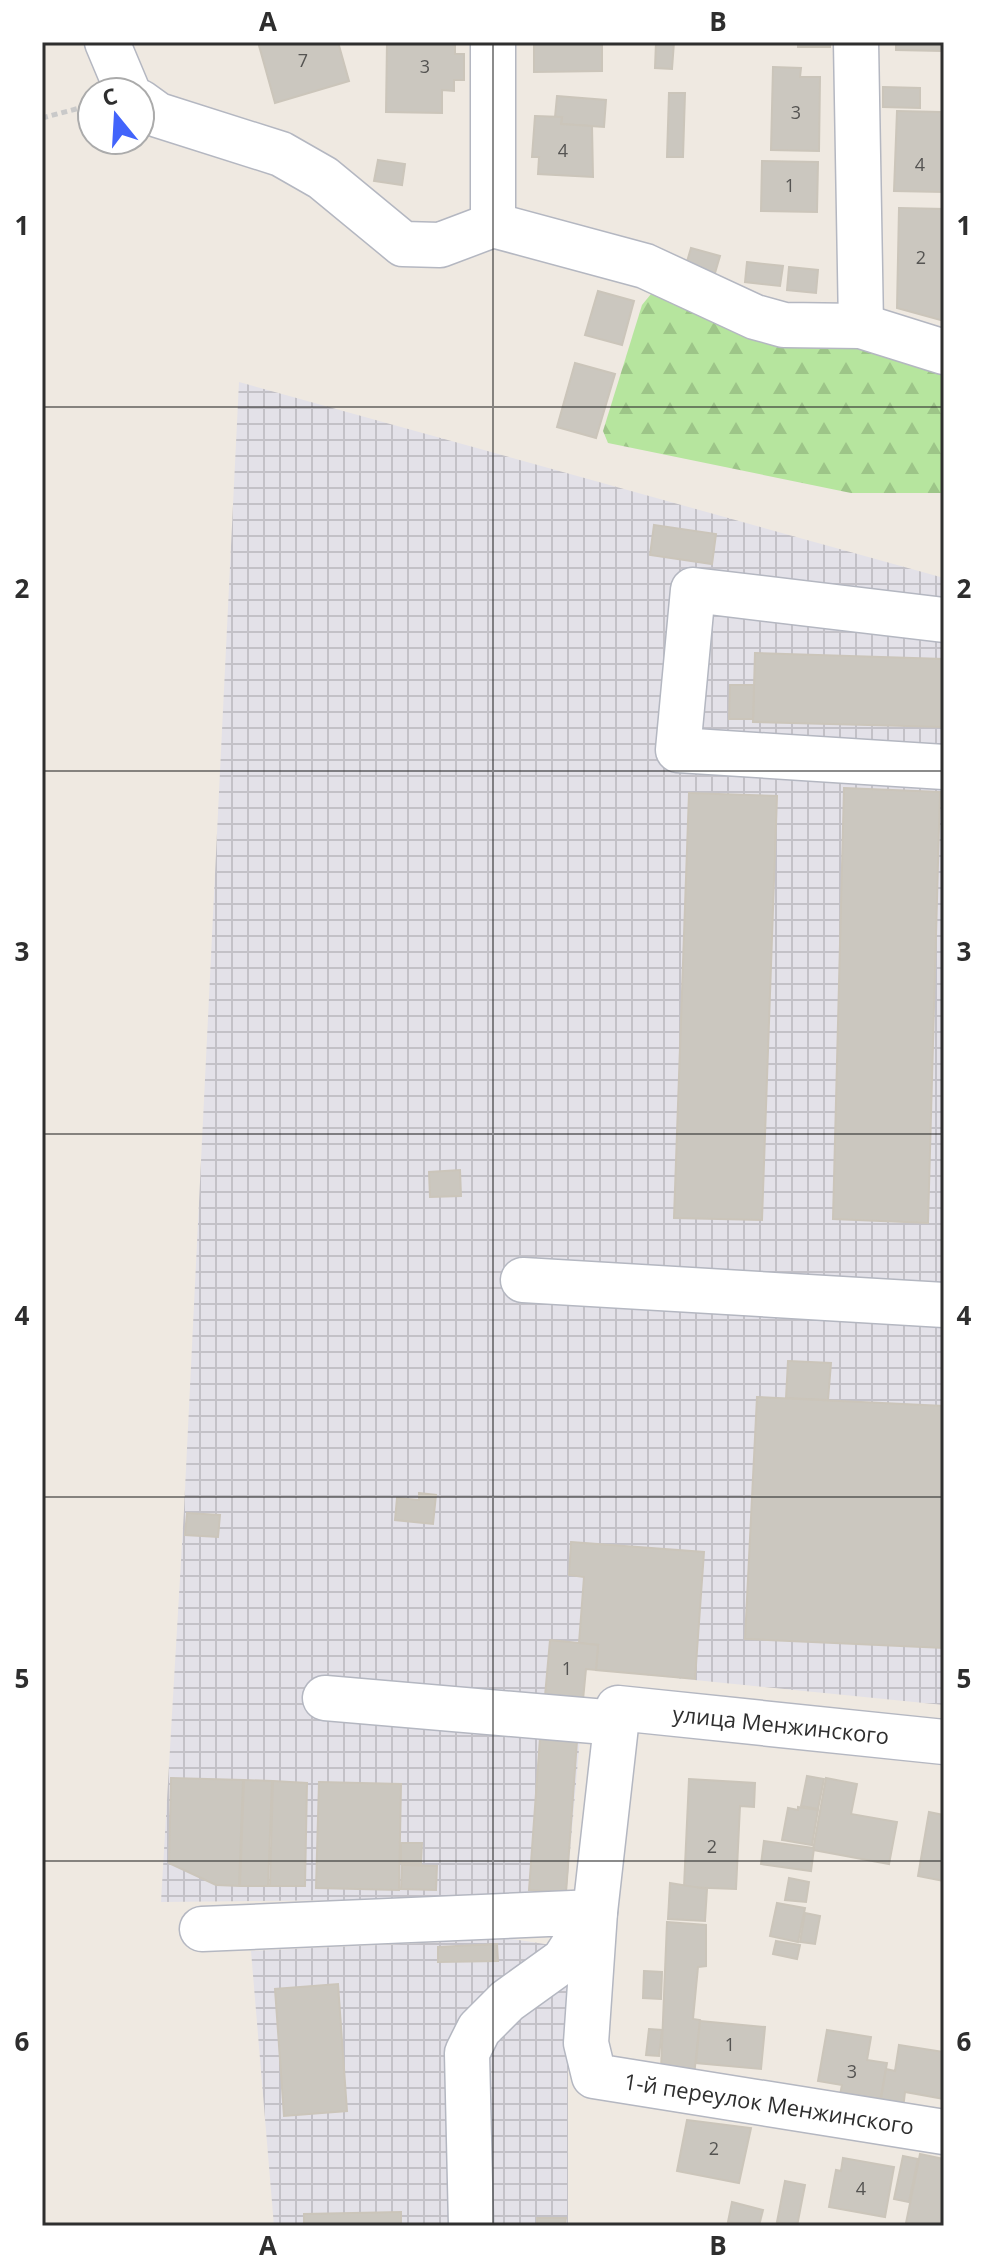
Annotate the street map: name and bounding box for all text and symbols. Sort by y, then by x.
text: A [259,3,277,39]
text: B [709,3,727,39]
house number: 7 [298,48,308,72]
house number: 3 [420,54,430,78]
north arrow [76,76,156,156]
text: С [98,80,121,112]
house number: 3 [791,100,801,124]
house number: 4 [558,138,568,162]
house number: 4 [915,152,925,176]
house number: 1 [785,173,795,197]
text: 1 [15,207,29,243]
text: 1 [957,207,971,243]
house number: 2 [916,245,926,269]
text: 2 [15,570,30,606]
text: 2 [957,570,972,606]
text: 3 [15,933,29,969]
text: 3 [957,933,971,969]
text: 4 [15,1297,30,1333]
text: 4 [957,1297,972,1333]
house number: 1 [562,1656,572,1680]
text: 5 [15,1660,29,1696]
text: 5 [957,1660,971,1696]
street label: улица Менжинского [671,1698,891,1750]
house number: 2 [707,1834,717,1858]
text: 6 [15,2023,30,2059]
text: 6 [957,2023,972,2059]
house number: 1 [725,2032,735,2056]
house number: 3 [847,2059,857,2083]
street label: 1-й переулок Менжинского [622,2065,916,2141]
house number: 2 [709,2136,719,2160]
house number: 4 [856,2176,866,2200]
text: A [259,2227,277,2263]
text: B [709,2227,727,2263]

